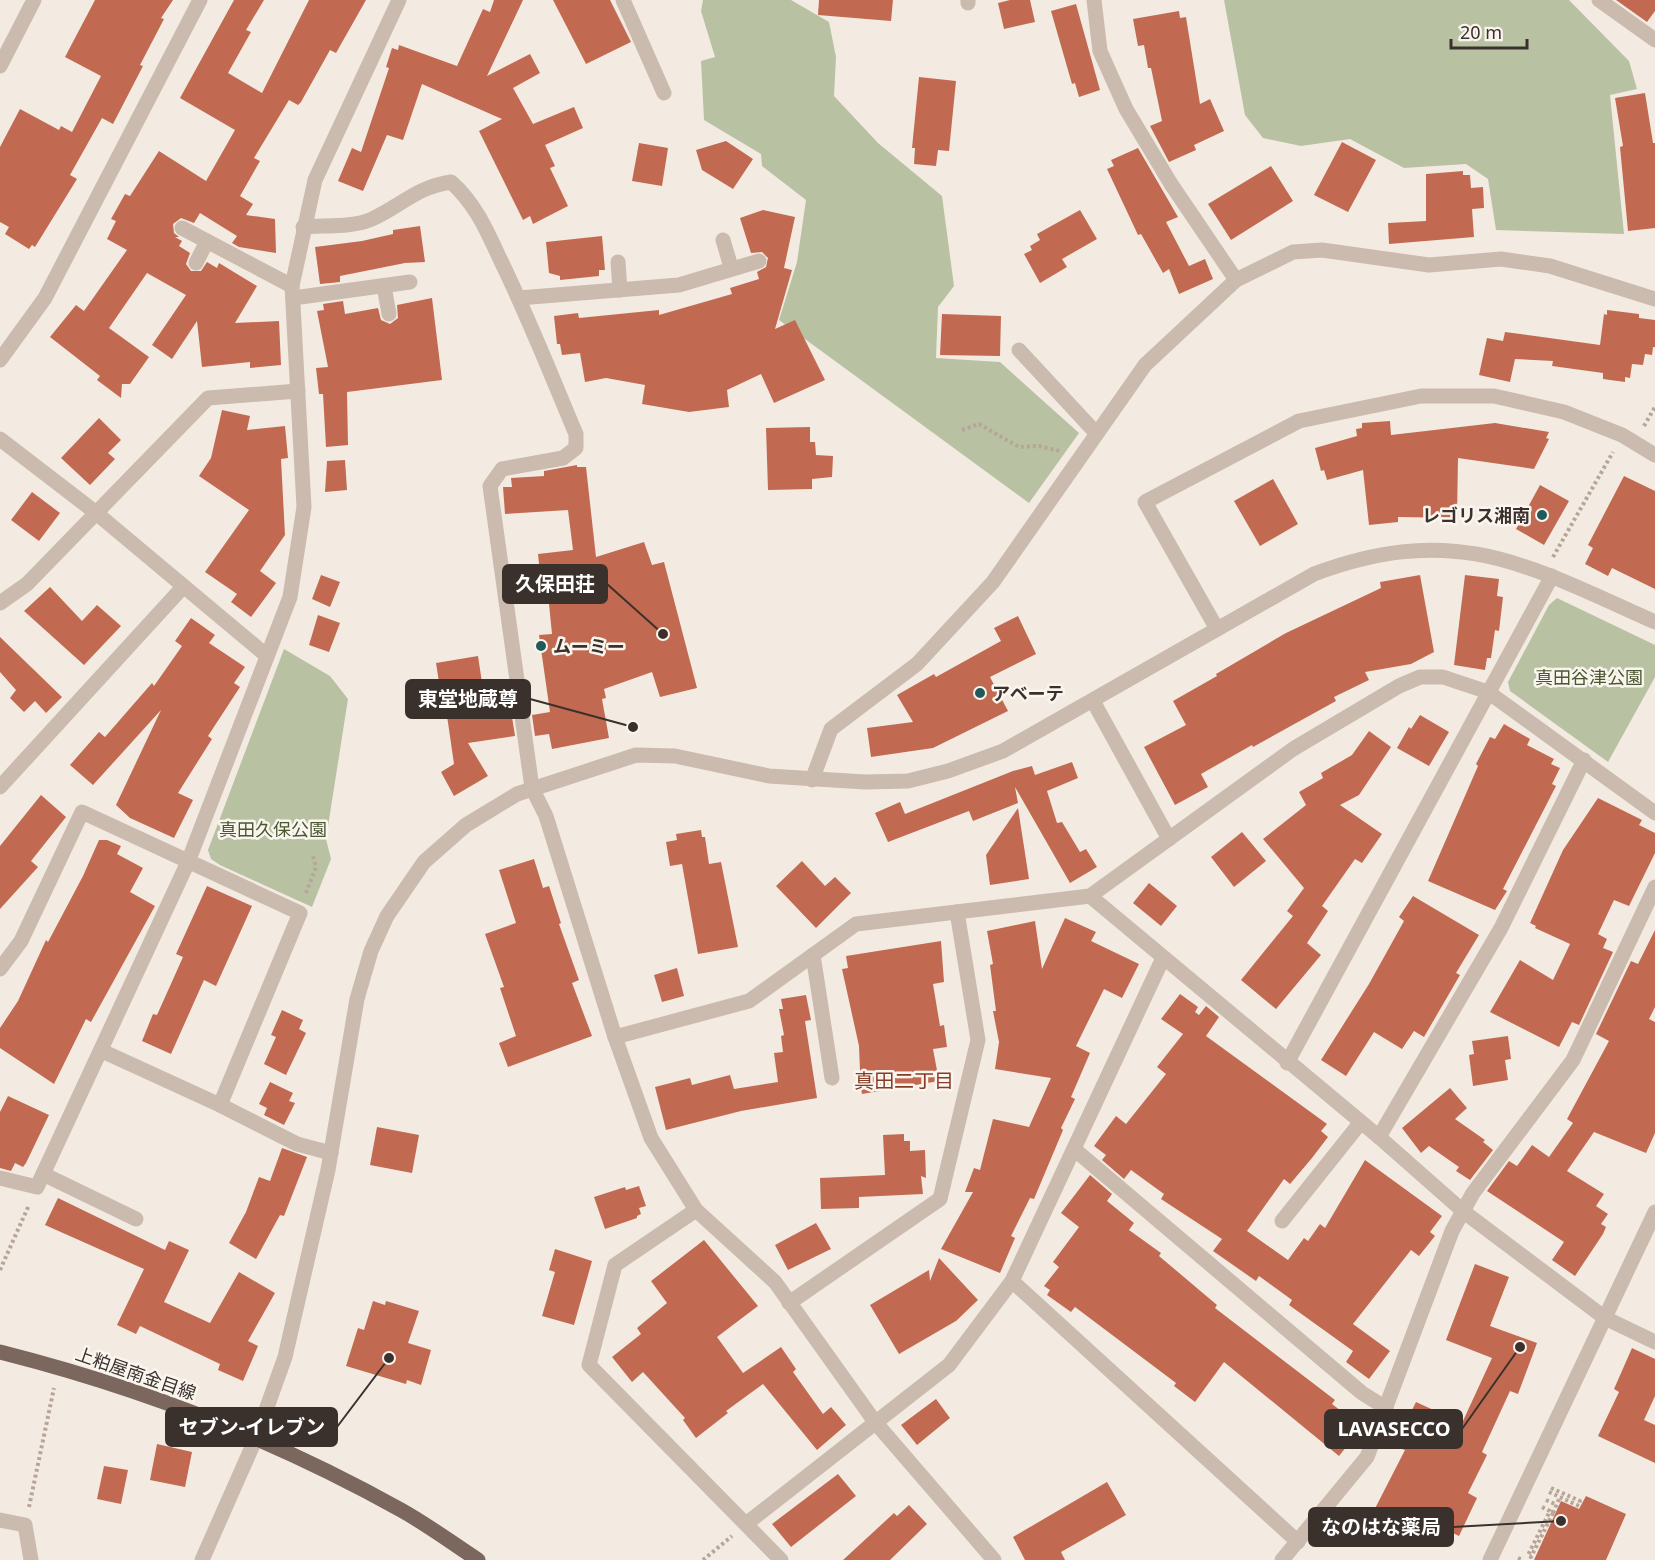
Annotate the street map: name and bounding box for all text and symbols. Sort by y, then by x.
scale bar [1451,12,1528,50]
text: 20 m [1460,20,1502,44]
place label: レゴリス湘南 [1422,503,1530,527]
marker: レゴリス湘南 [1535,508,1549,522]
callout: 久保田荘 [503,565,607,603]
text: 久保田荘 [515,570,595,597]
place label: ムーミー [553,634,625,658]
marker: ムーミー [534,639,548,653]
park label: 真田谷津公園 [1535,665,1643,689]
callout: 東堂地蔵尊 [406,680,530,718]
place label: アベーテ [992,681,1064,705]
text: 東堂地蔵尊 [418,685,518,712]
marker: アベーテ [973,686,987,700]
park label: 真田久保公園 [219,817,327,841]
district label: 真田二丁目 [854,1067,954,1094]
street label: 上粕屋南金目線 [73,1341,199,1405]
callout: セブン-イレブン [166,1408,337,1446]
callout: LAVASECCO [1325,1410,1462,1448]
text: セブン-イレブン [179,1413,325,1440]
text: LAVASECCO [1337,1415,1451,1442]
callout: なのはな薬局 [1309,1508,1453,1546]
text: なのはな薬局 [1321,1513,1441,1540]

